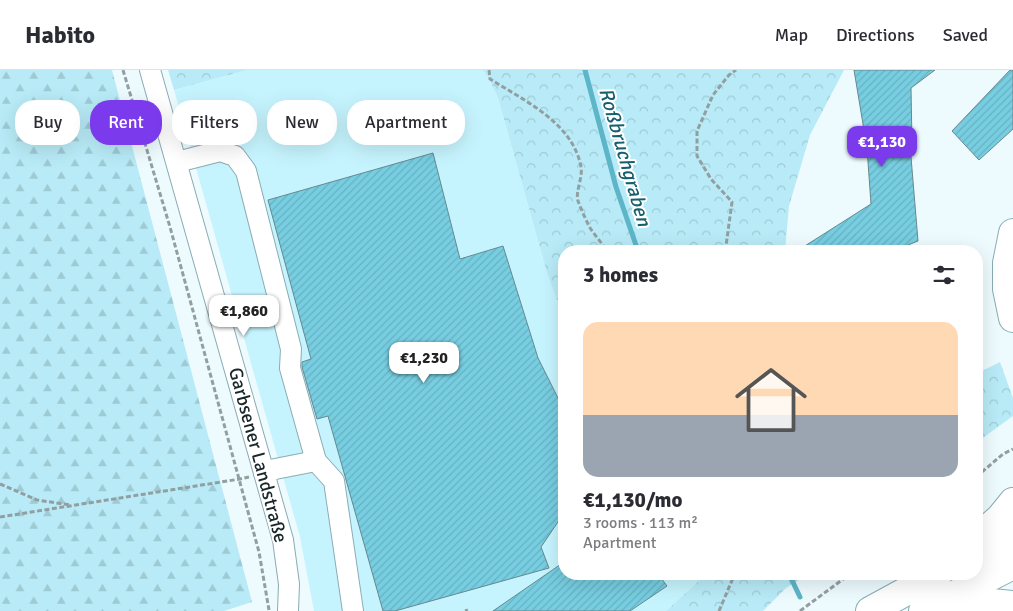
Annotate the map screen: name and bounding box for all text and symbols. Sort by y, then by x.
text: Habito [25,20,95,50]
text: Map [775,24,808,46]
text: Directions [836,24,915,46]
text: Saved [943,24,988,46]
water label: Roßbruchgraben [593,85,657,230]
chip: Buy [15,100,80,145]
chip: Rent [90,100,162,145]
chip: Filters [172,100,257,145]
chip: New [267,100,337,145]
chip: Apartment [347,100,465,145]
pin: €1,130 [841,126,923,168]
text: €1,130 [858,132,906,152]
icon: filters [930,261,958,289]
text: 3 homes [583,262,658,288]
pin: €1,860 [203,294,285,337]
text: €1,860 [220,301,268,321]
pin: €1,230 [383,342,465,384]
text: €1,230 [400,348,448,368]
icon: home [726,355,816,445]
street label: Garbsener Landstraße [223,365,293,545]
text: €1,130/mo [583,487,682,513]
text: 3 rooms · 113 m² [583,513,698,533]
text: Apartment [583,533,656,553]

